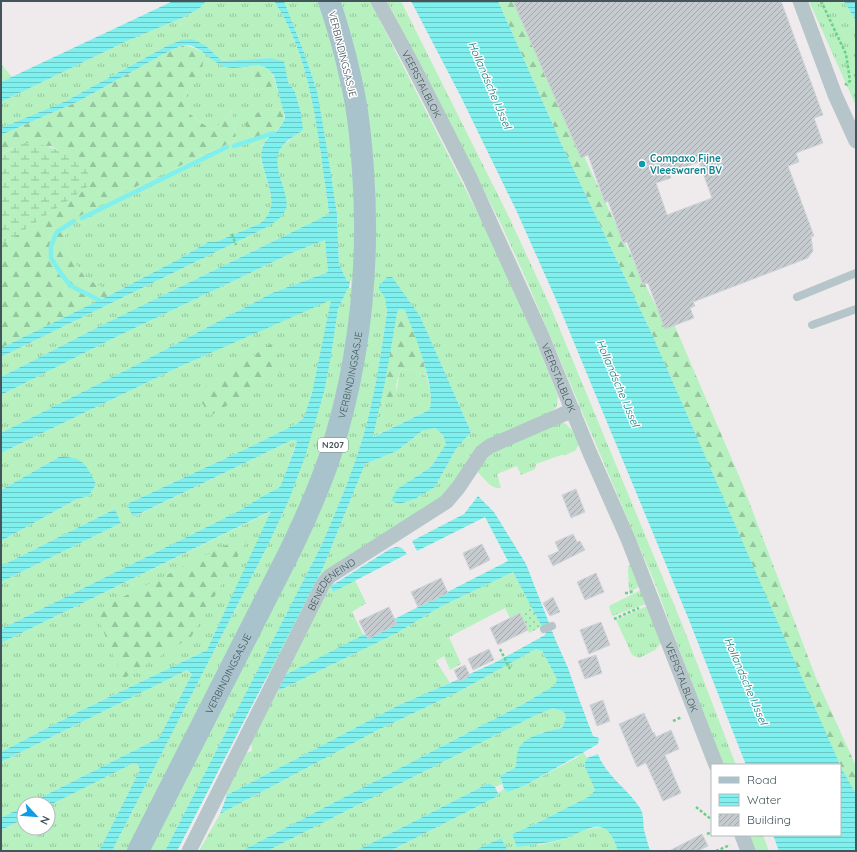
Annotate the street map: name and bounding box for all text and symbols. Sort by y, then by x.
street label: VERBINDINGSASJE [326,10,360,99]
water label: Hollandsche IJssel [465,39,515,132]
street label: VEERSTALBLOK [399,48,444,120]
place label: Compaxo Fijne Vleeswaren BV [650,152,722,177]
marker: Compaxo Fijne Vleeswaren BV [637,159,647,169]
street label: VERBINDINGSASJE [335,330,365,420]
water label: Hollandsche IJssel [593,337,643,430]
street label: VEERSTALBLOK [538,341,579,415]
road number: N207 [318,438,348,452]
street label: BENEDENEIND [305,556,358,613]
street label: VERBINDINGSASJE [203,631,254,716]
water label: Hollandsche IJssel [721,635,771,728]
street label: VEERSTALBLOK [662,641,701,714]
legend [711,764,841,836]
text: Road [747,772,777,787]
text: Water [747,792,782,807]
north arrow [16,796,56,836]
text: Building [747,812,791,827]
text: N [37,814,53,827]

